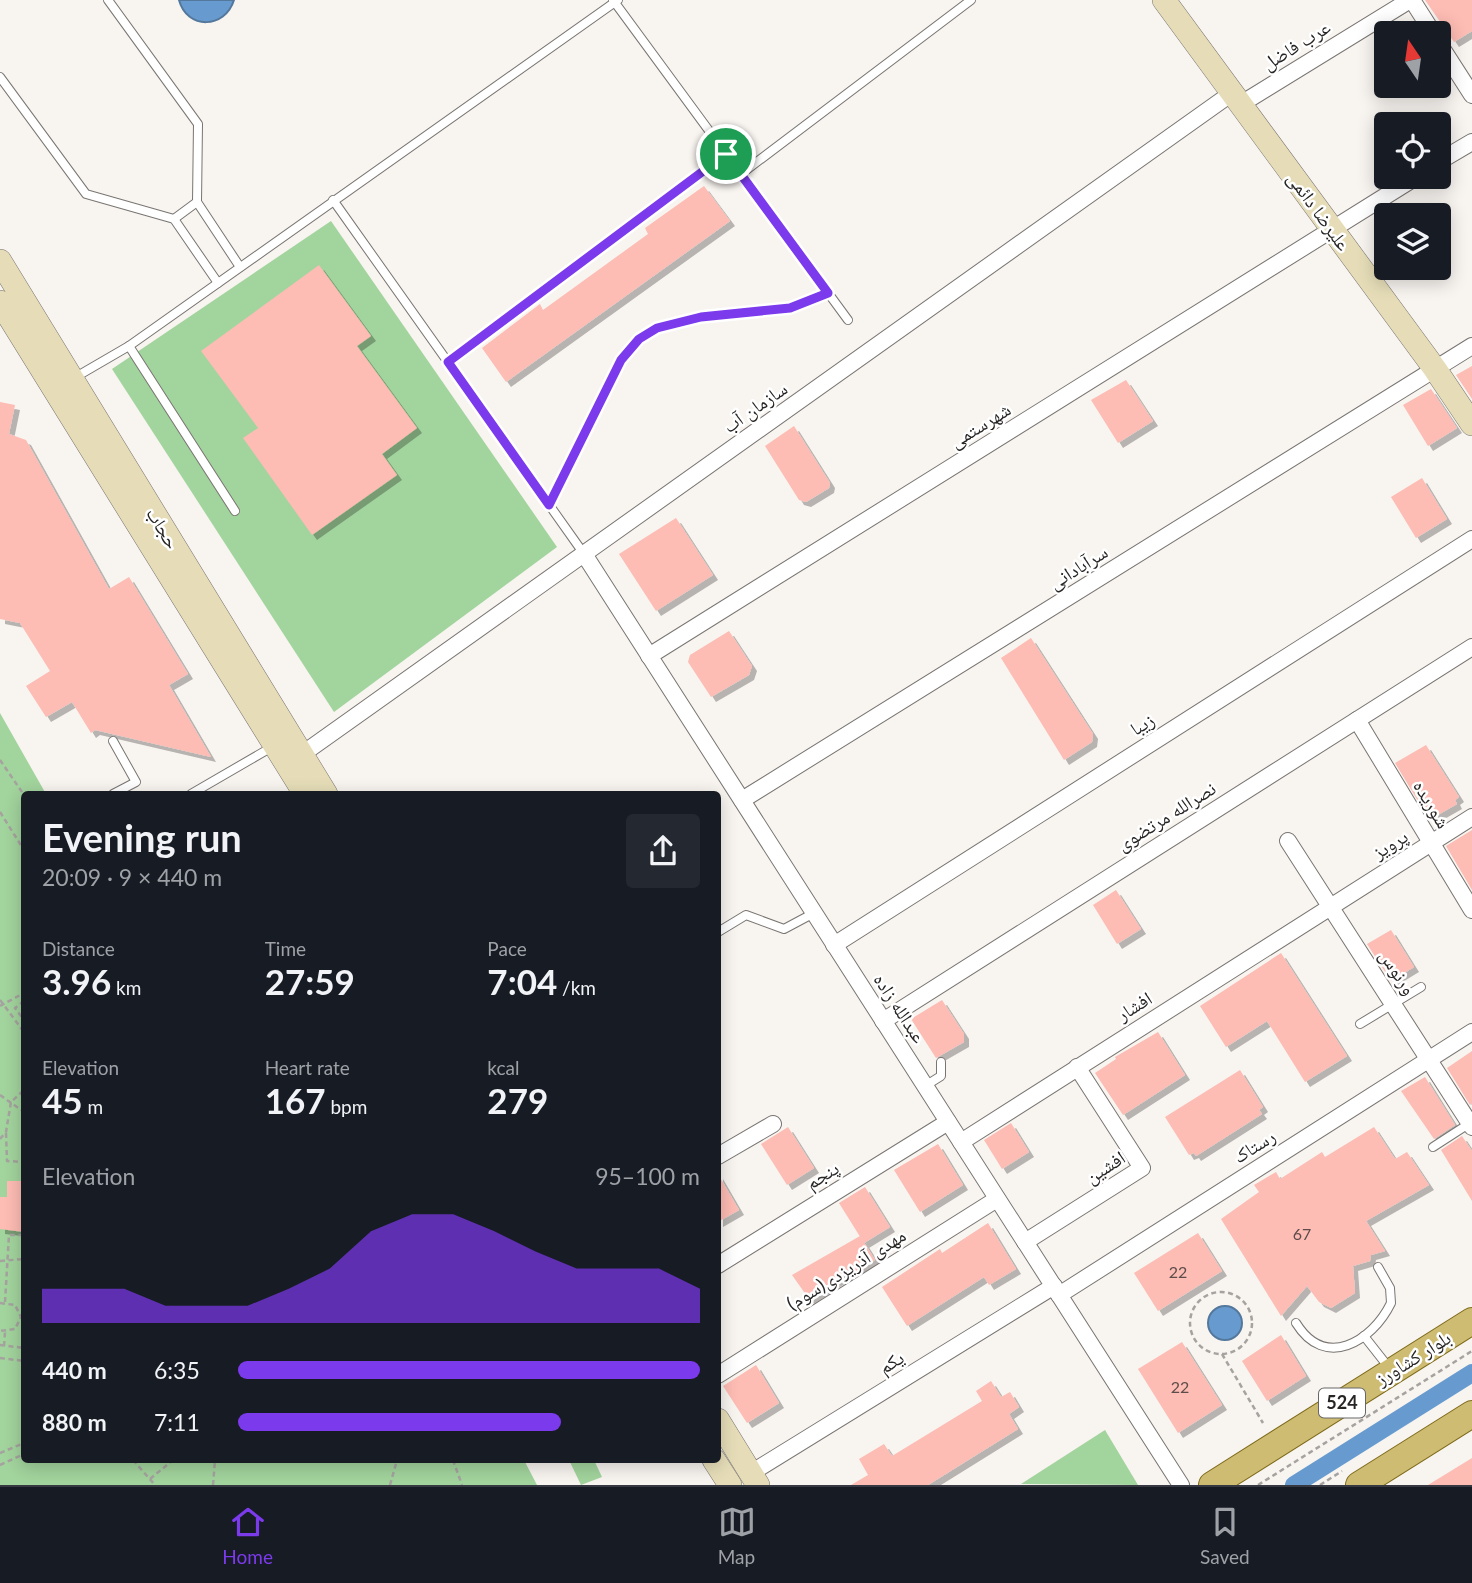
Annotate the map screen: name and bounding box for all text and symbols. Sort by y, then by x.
street label: عرب فاضل [1258,15,1335,75]
north arrow [1374,21,1451,98]
map controls [1374,21,1451,280]
button: locate [1374,112,1451,189]
pin [696,124,756,184]
icon: arrive [707,135,745,173]
street label: علیرضا دائمی [1282,167,1356,256]
button: layers [1374,203,1451,280]
street label: سازمان آب [718,376,792,438]
street label: شهرستمی [945,397,1015,453]
street label: حجاب [142,503,185,553]
street label: سرآبادانی [1044,539,1112,595]
street label: زیبا [1125,707,1159,741]
street label: نصرالله مرتضوی [1112,776,1220,856]
street label: شوریده [1408,776,1456,832]
text: Evening run [42,814,242,860]
button: share [626,814,700,888]
street label: پرویز [1367,824,1412,865]
text: 20:09 · 9 × 440 m [42,863,222,891]
text: Distance [42,937,115,960]
text: Time [265,937,306,960]
text: Pace [487,937,527,960]
street label: ورنوس [1374,945,1422,999]
text: 3.96 [42,960,111,1002]
text: 27:59 [265,960,355,1002]
text: 7:04 [487,960,557,1002]
street label: عبدالله زاده [869,969,932,1048]
text: km [111,976,141,999]
text: /km [557,976,596,999]
street label: افشار [1111,986,1156,1027]
text: Elevation [42,1056,119,1079]
text: Heart rate [265,1056,350,1079]
text: kcal [487,1056,519,1079]
text: 45 [42,1079,83,1121]
text: 167 [265,1079,326,1121]
text: 279 [487,1079,548,1121]
text: m [83,1095,103,1118]
text: bpm [326,1095,367,1118]
street label: رستاک [1228,1124,1280,1168]
street label: افشین [1080,1145,1130,1189]
street label: پنجم [801,1156,844,1195]
text: Elevation [42,1162,135,1190]
text: 95–100 m [595,1162,700,1190]
street label: مهدی آذریزدی(سوم) [782,1223,911,1317]
house number: 67 [1293,1224,1311,1243]
house number: 22 [1169,1262,1187,1281]
street label: بلوار کشاورز [1370,1325,1455,1391]
street label: یکم [874,1345,909,1380]
text: 440 m [42,1356,107,1384]
text: 6:35 [154,1356,200,1384]
house number: 22 [1171,1377,1189,1396]
road number: 524 [1319,1388,1365,1418]
text: 880 m [42,1408,107,1436]
text: 7:11 [154,1408,200,1436]
tab: Home [222,1503,273,1568]
tab: Map [718,1503,756,1568]
tab: Saved [1200,1503,1250,1568]

